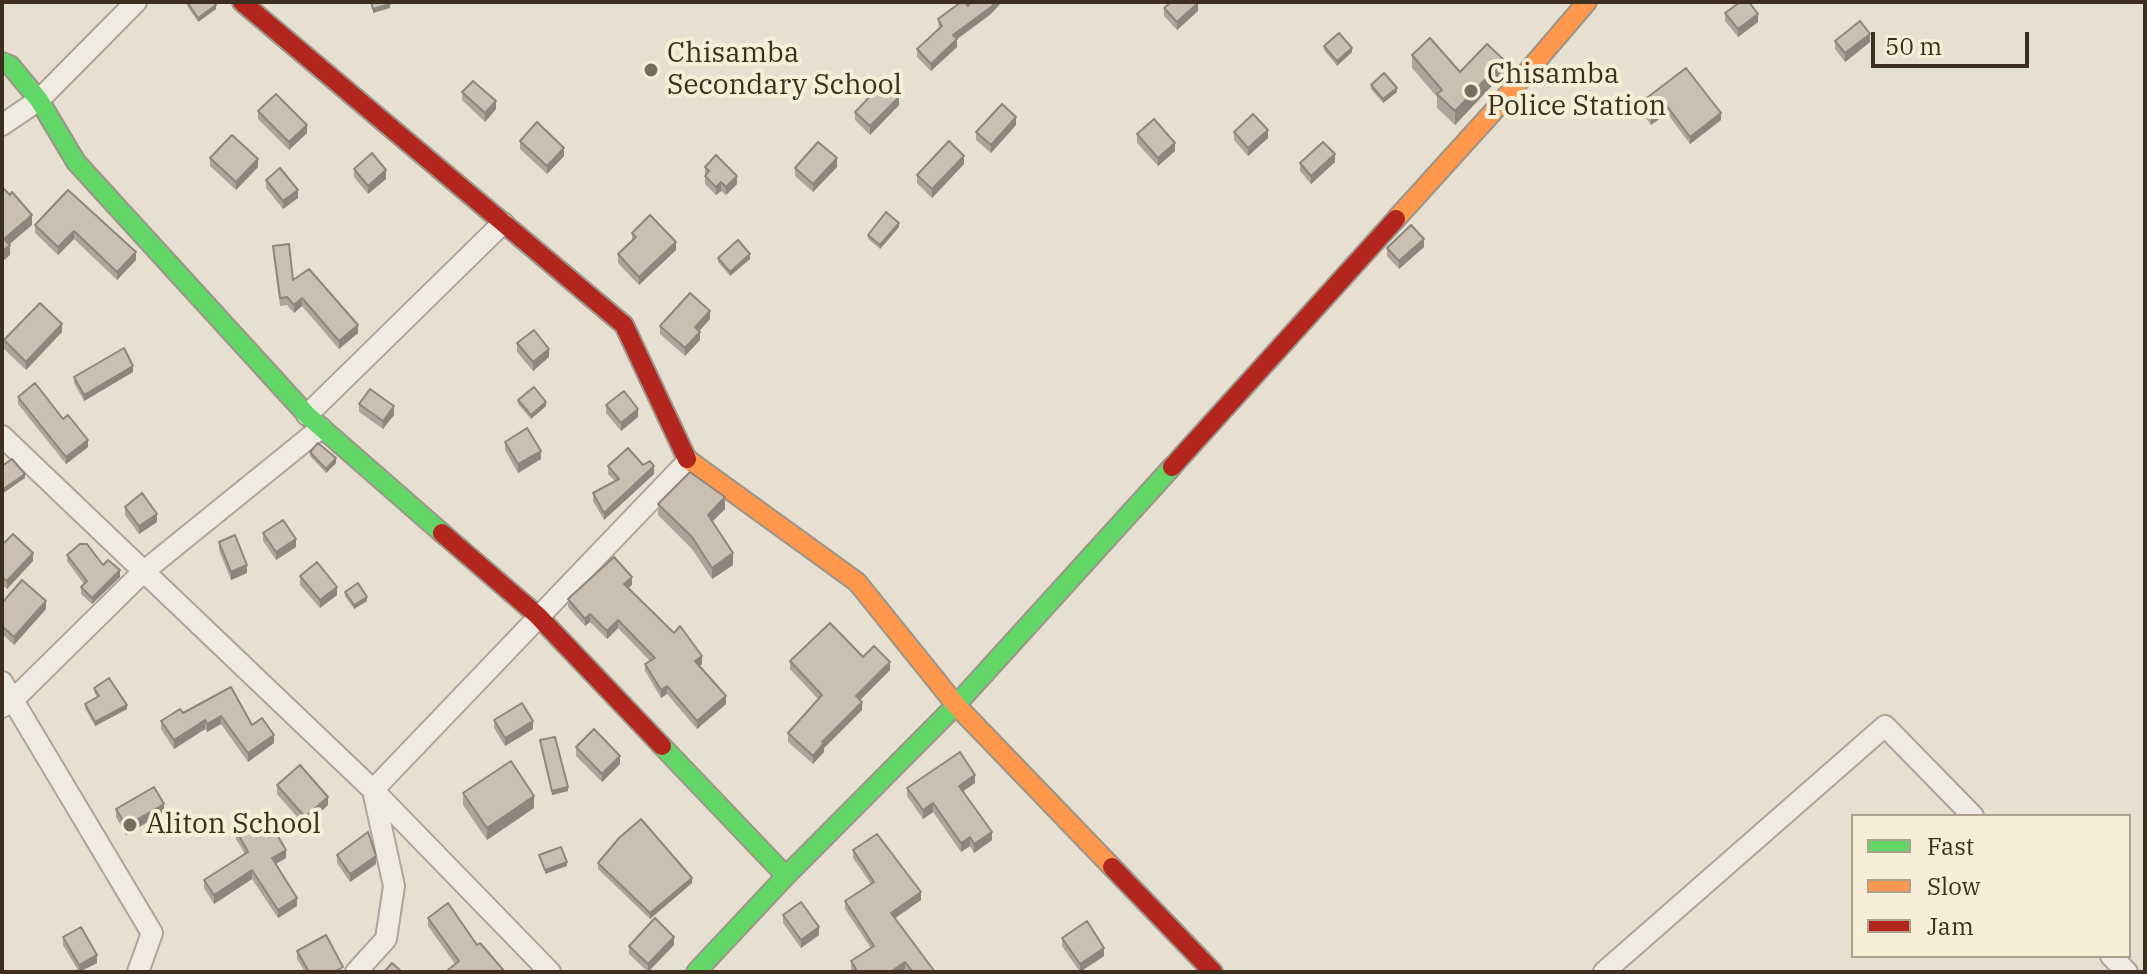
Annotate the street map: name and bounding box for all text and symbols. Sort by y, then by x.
scale bar [1875,16,2033,66]
text: 50 m [1885,30,1942,62]
place label: Chisamba Secondary School [667,37,902,103]
place label: Chisamba Police Station [1487,58,1666,124]
marker: Chisamba Secondary School [642,61,660,79]
marker: Chisamba Police Station [1462,82,1480,100]
place label: Aliton School [146,808,321,842]
legend [1851,814,2131,958]
marker: Aliton School [121,816,139,834]
text: Fast [1927,830,1974,862]
text: Slow [1927,870,1980,902]
text: Jam [1927,910,1974,942]

